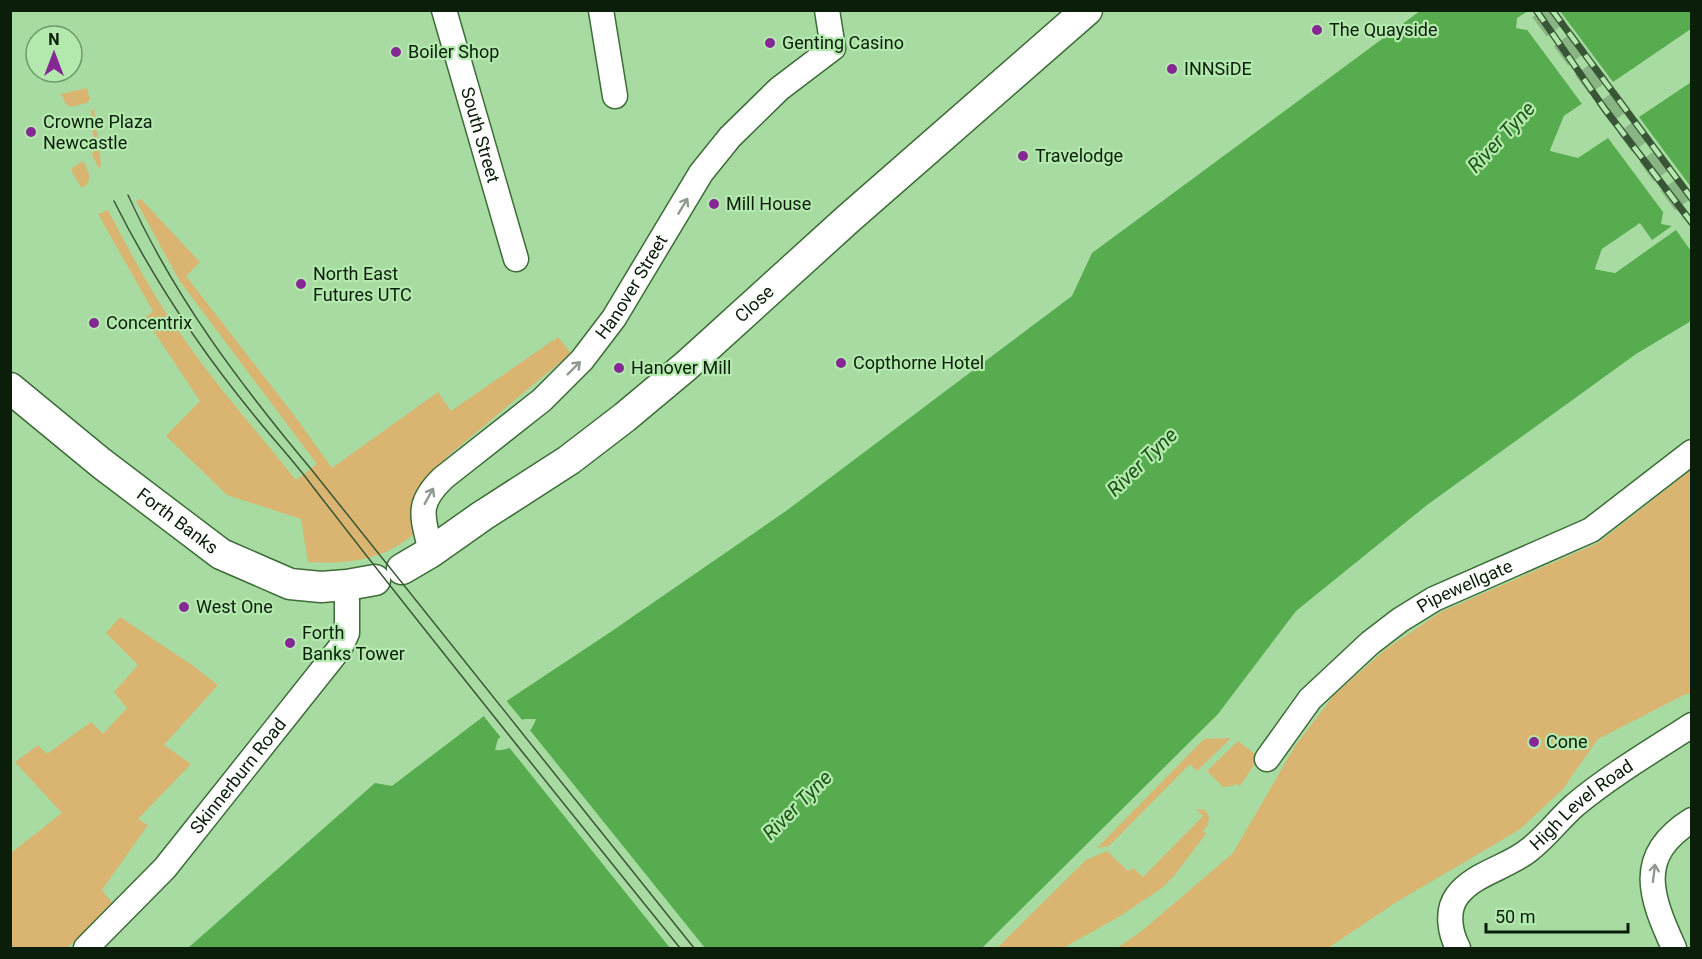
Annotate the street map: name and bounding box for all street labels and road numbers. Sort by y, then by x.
street label: South Street [457,84,504,185]
street label: Hanover Street [591,231,672,343]
street label: Close [730,281,778,327]
street label: Forth Banks [133,483,223,558]
street label: Pipewellgate [1413,555,1516,617]
street label: Skinnerburn Road [185,714,290,838]
street label: High Level Road [1525,755,1637,855]

